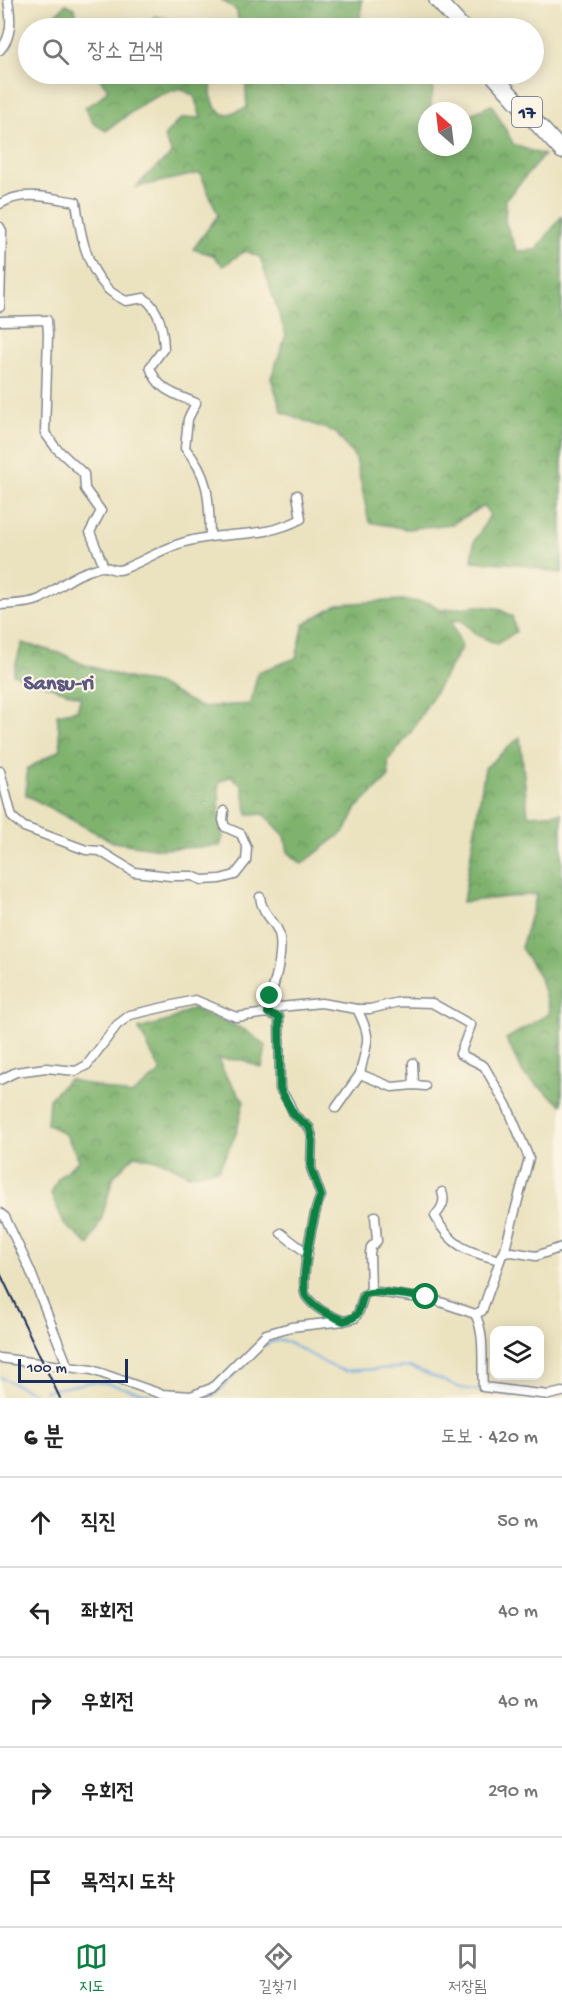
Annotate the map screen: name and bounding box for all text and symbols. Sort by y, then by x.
search box [18,18,544,84]
icon: search [39,35,72,68]
text: 장소 검색 [87,40,163,66]
road number: 17 [512,97,542,127]
north arrow [418,102,472,156]
district label: Sansu-ri [24,672,95,698]
route end [256,982,282,1008]
route start [412,1283,438,1309]
map controls [490,1326,544,1380]
button: layers [490,1326,544,1380]
scale bar [18,1356,128,1384]
text: 100 m [27,1360,67,1379]
text: 6 분 [24,1424,64,1455]
text: 도보 · 420 m [441,1427,538,1450]
icon: ahead [24,1506,57,1539]
text: 직진 [81,1511,116,1537]
text: 50 m [497,1511,538,1534]
icon: left [24,1596,57,1629]
text: 좌회전 [81,1601,134,1627]
text: 40 m [498,1601,538,1624]
icon: right [24,1686,57,1719]
text: 우회전 [81,1691,134,1717]
text: 40 m [498,1691,538,1714]
icon: right [24,1776,57,1809]
text: 우회전 [81,1781,134,1807]
text: 290 m [488,1781,538,1804]
icon: arrive [24,1866,57,1899]
text: 목적지 도착 [81,1871,175,1897]
tab: 지도 [75,1940,108,1998]
tab: 길찾기 [259,1940,297,1998]
tab: 저장됨 [448,1940,487,1998]

